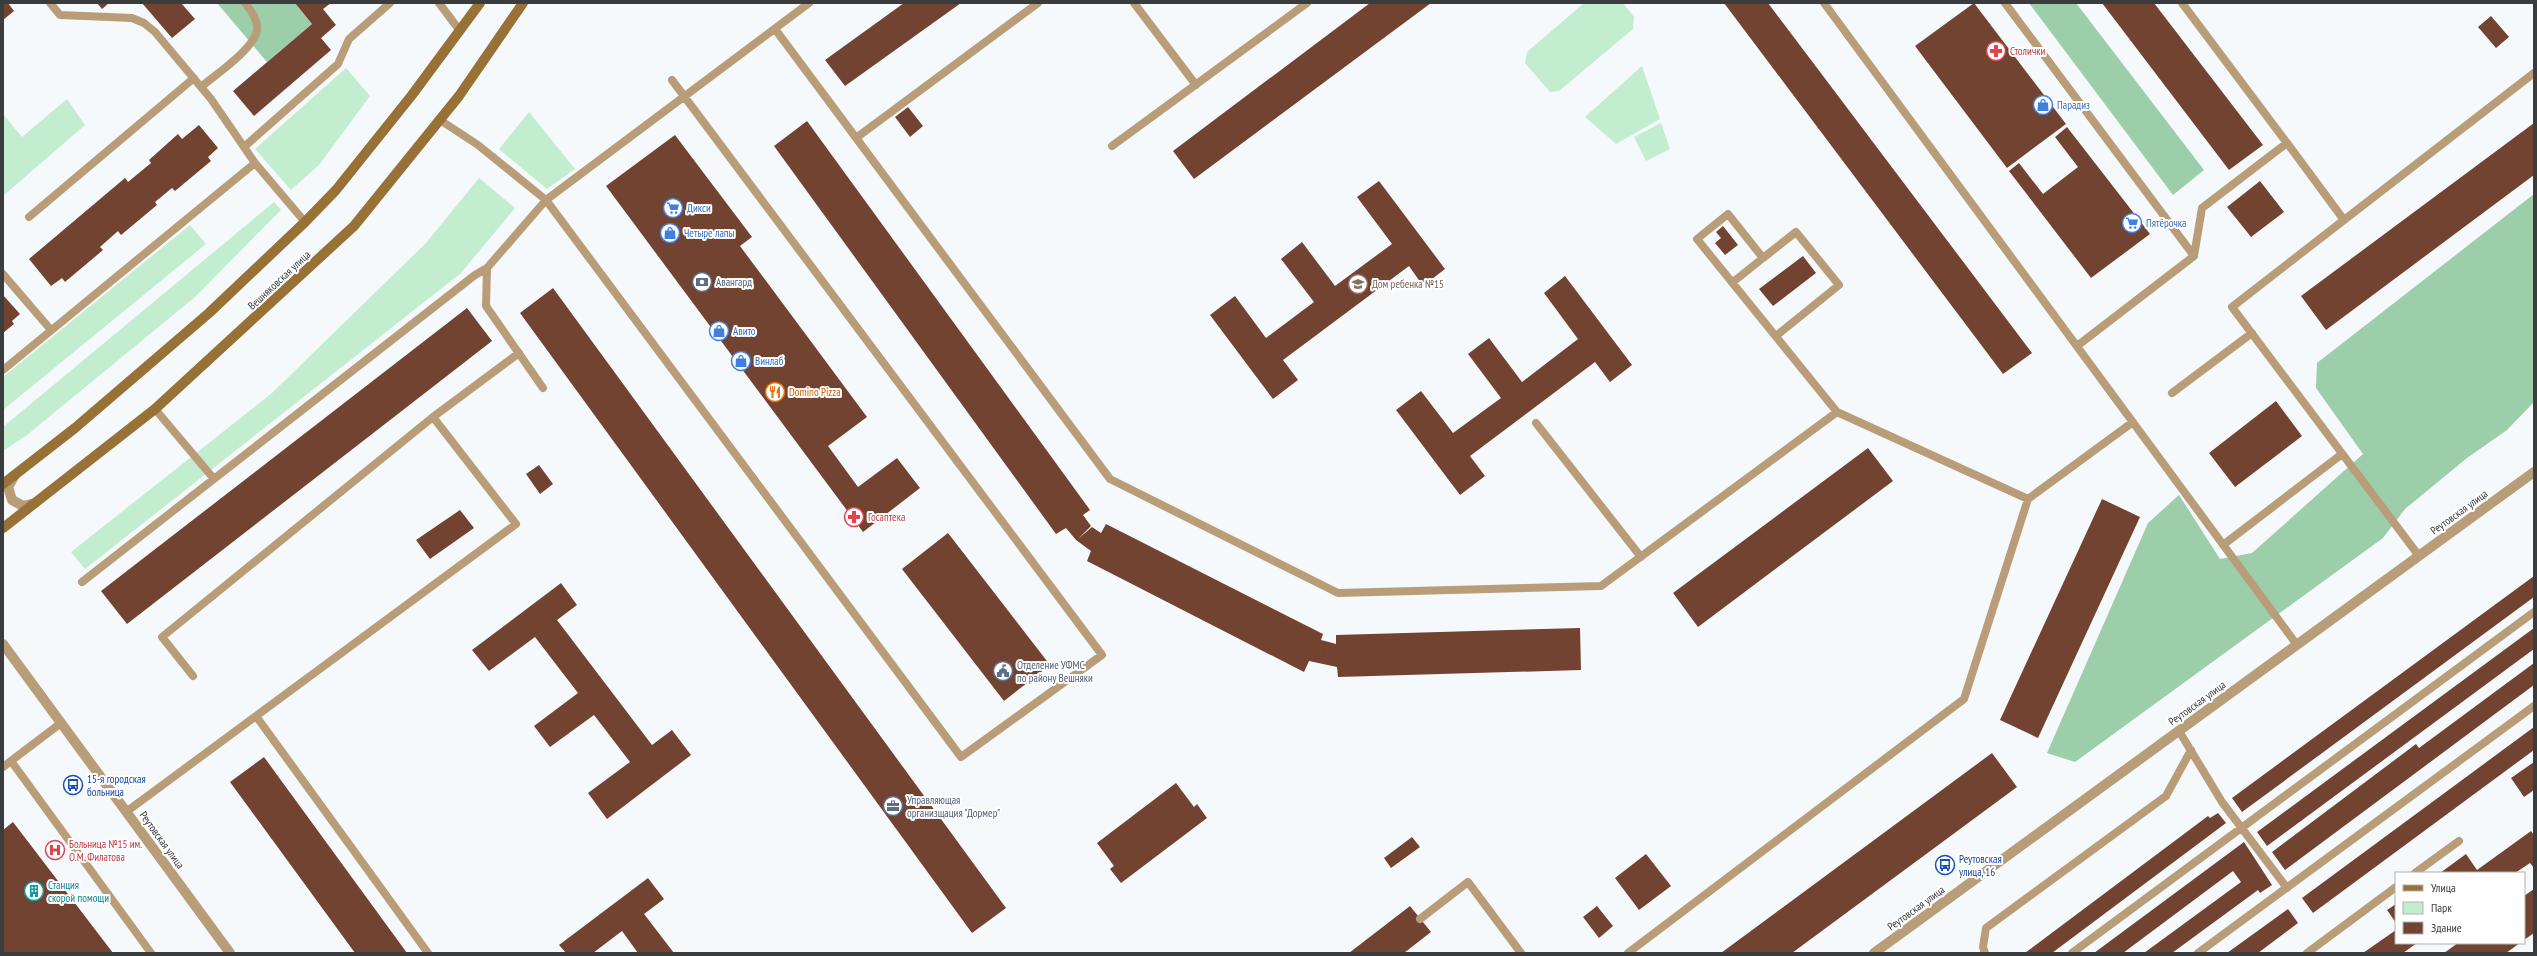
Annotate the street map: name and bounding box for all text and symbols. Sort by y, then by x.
pharmacy icon: Столички [1985,40,2007,62]
place label: Столички [2010,44,2046,58]
shop icon: Парадиз [2032,94,2054,116]
place label: Парадиз [2057,98,2090,112]
supermarket icon: Дикси [662,197,684,219]
place label: Дикси [687,201,711,215]
supermarket icon: Пятёрочка [2121,212,2143,234]
place label: Пятёрочка [2146,216,2187,230]
shop icon: Четыре лапы [659,222,681,244]
place label: Четыре лапы [684,226,735,240]
street label: Вешняковская улица [245,247,313,313]
bank icon: Авангард [691,271,713,293]
school or university icon: Дом ребенка №15 [1347,273,1369,295]
place label: Авангард [716,275,752,289]
place label: Дом ребенка №15 [1372,277,1444,291]
shop icon: Авито [708,320,730,342]
place label: Авито [733,324,756,338]
shop icon: Винлаб [730,350,752,372]
place label: Винлаб [755,354,784,368]
restaurant icon: Domino Pizza [764,381,786,403]
place label: Domino Pizza [789,385,841,399]
street label: Реутовская улица [2428,487,2490,537]
pharmacy icon: Госаптека [843,506,865,528]
place label: Госаптека [868,510,905,524]
place label: Отделение УФМС по району Вешняки [1017,658,1093,685]
public building icon: Отделение УФМС по району Вешняки [992,660,1014,682]
street label: Реутовская улица [2166,678,2228,728]
place label: 15-я городская больница [87,772,146,799]
bus stop icon: 15-я городская больница [62,774,84,796]
place label: Управляющая организщация "Дормер" [907,793,1000,820]
office icon: Управляющая организщация "Дормер" [882,795,904,817]
street label: Реутовская улица [137,809,187,871]
place label: Больница №15 им. О.М. Филатова [69,837,142,864]
hospital icon: Больница №15 им. О.М. Филатова [44,839,66,861]
place label: Реутовская улица, 16 [1959,852,2002,879]
bus stop icon: Реутовская улица, 16 [1934,854,1956,876]
legend [2395,872,2525,944]
place label: Станция скорой помощи [48,878,109,905]
building icon: Станция скорой помощи [23,880,45,902]
text: Улица [2431,880,2456,895]
street label: Реутовская улица [1885,883,1947,933]
text: Парк [2431,900,2452,915]
text: Здание [2431,920,2462,935]

